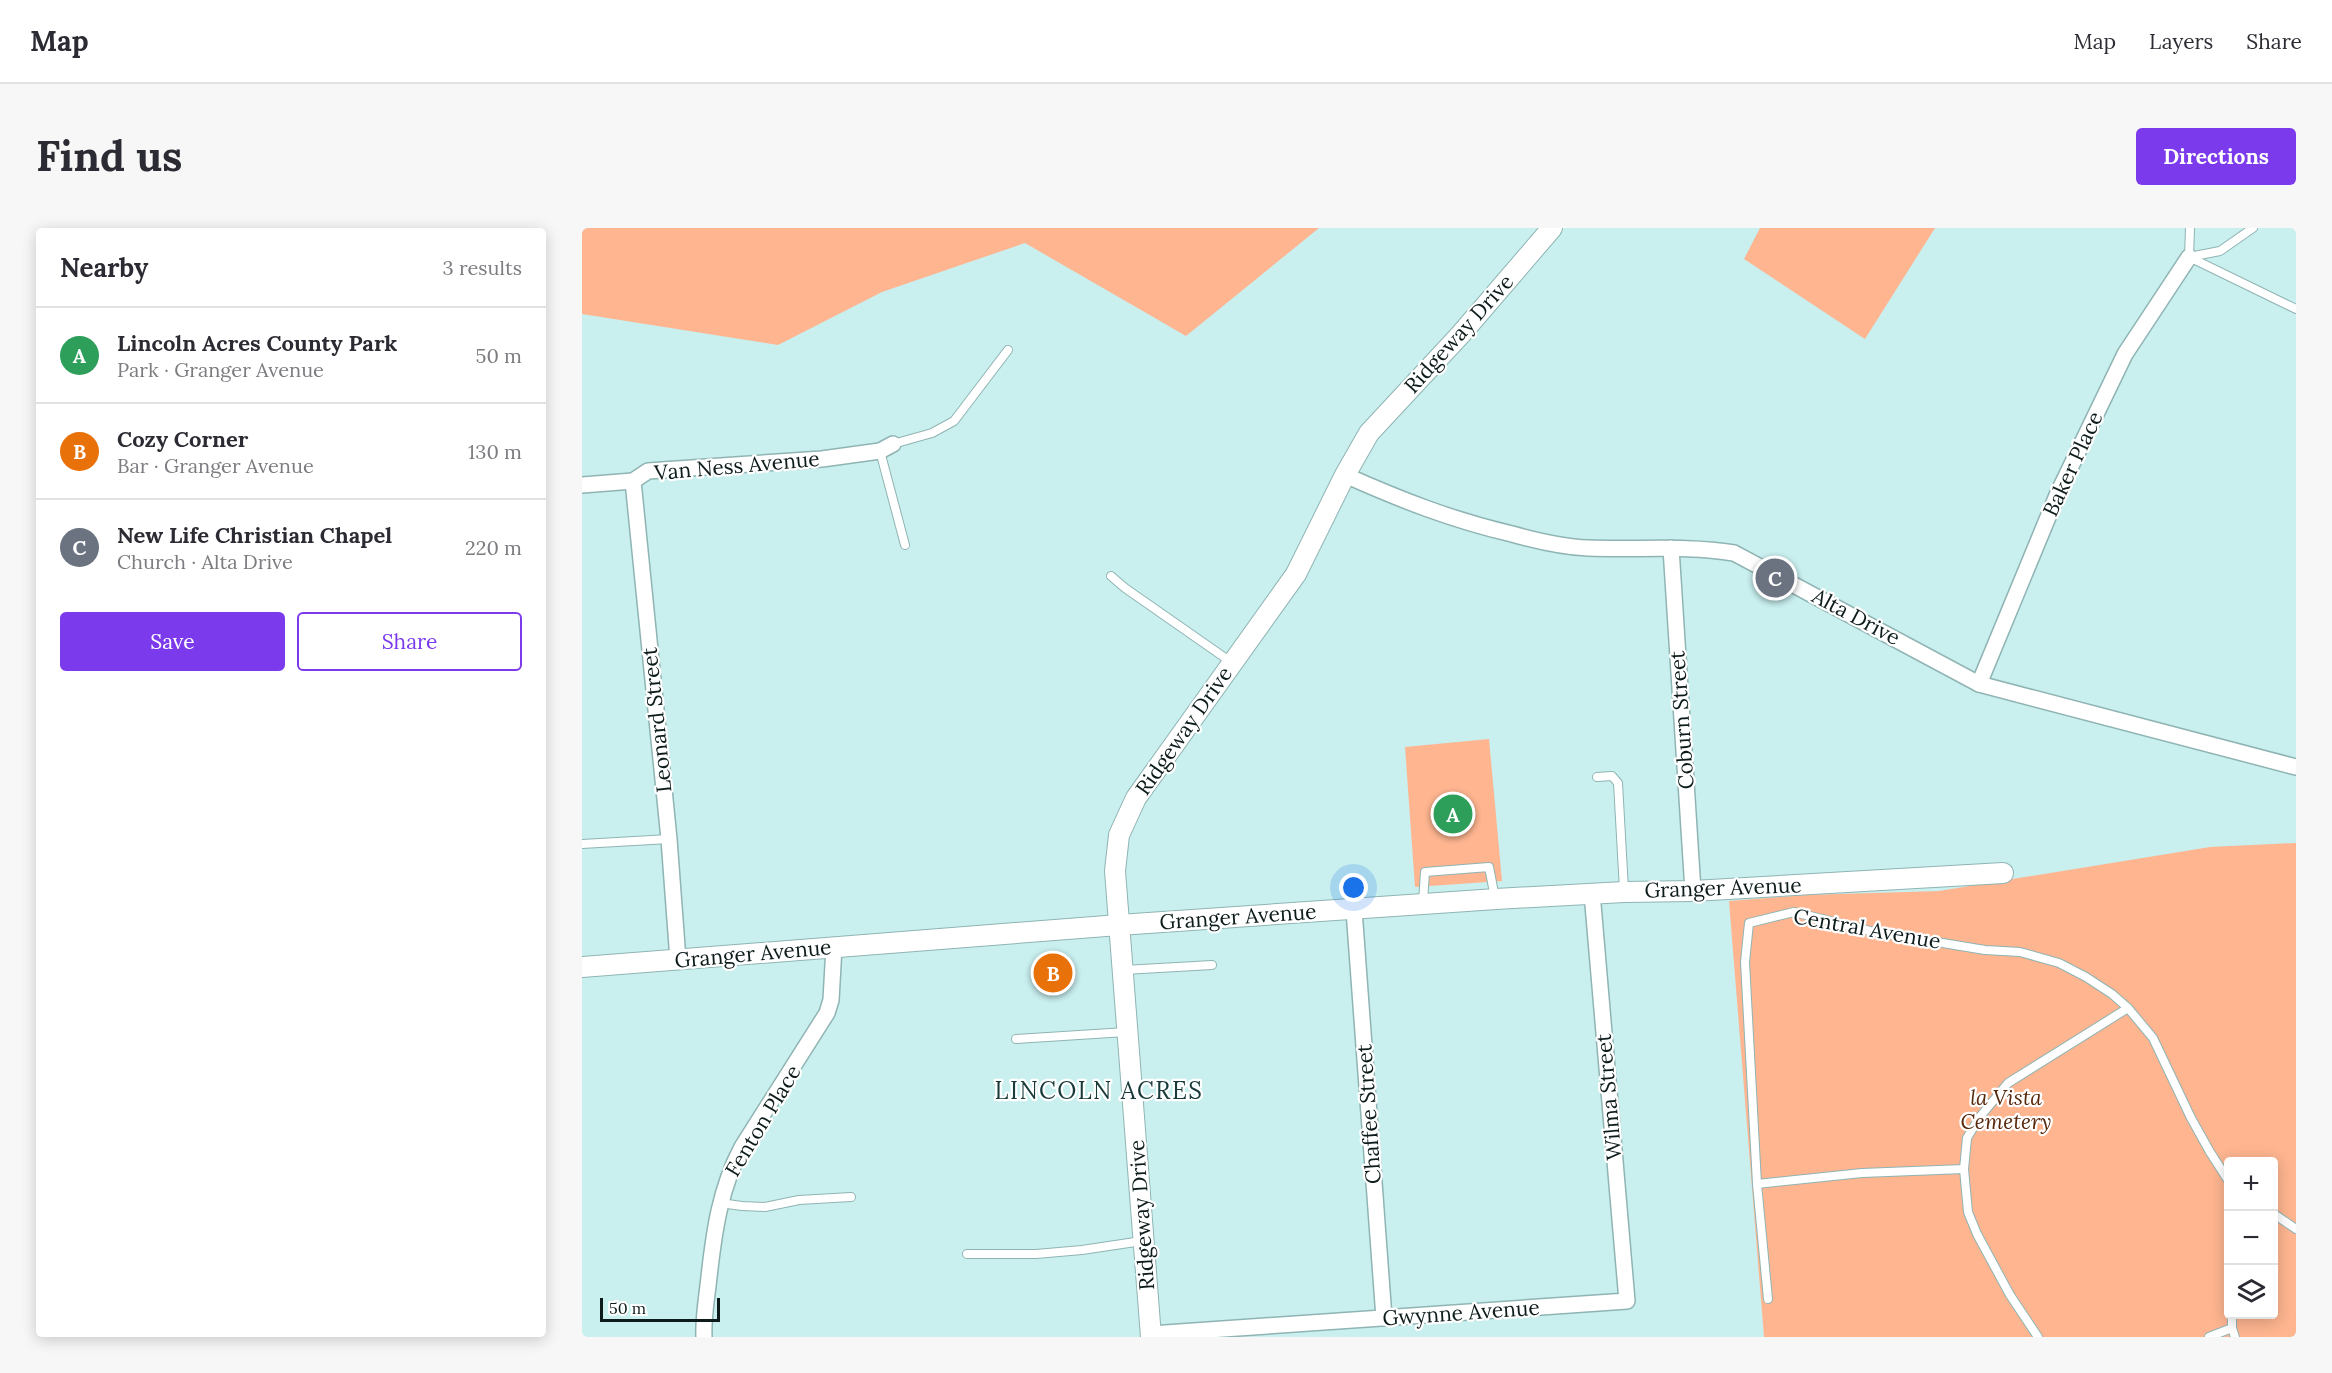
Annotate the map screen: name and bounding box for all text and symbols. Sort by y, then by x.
text: Map [30,23,89,59]
text: Map [2073,28,2116,55]
text: Layers [2149,28,2213,55]
text: Share [2246,28,2302,55]
button: Directions [2136,128,2296,185]
text: Find us [36,129,182,183]
text: Nearby [60,251,148,284]
text: 3 results [443,255,522,280]
street label: Ridgeway Drive [1398,269,1519,399]
text: Lincoln Acres County Park [117,329,397,357]
text: A [73,343,86,368]
text: 50 m [476,343,522,368]
text: Park · Granger Avenue [117,357,324,382]
street label: Baker Place [2037,407,2109,521]
text: Cozy Corner [117,425,248,453]
text: B [73,439,86,464]
text: 130 m [468,439,522,464]
street label: Van Ness Avenue [652,445,821,486]
text: Bar · Granger Avenue [117,453,314,478]
text: New Life Christian Chapel [117,521,392,549]
text: C [73,535,86,560]
text: 220 m [465,535,522,560]
text: Church · Alta Drive [117,549,293,574]
pin: C [1756,556,1794,600]
street label: Alta Drive [1807,582,1905,651]
button: Save [60,612,285,671]
button: Share [297,612,522,671]
street label: Leonard Street [635,645,678,794]
street label: Coburn Street [1663,649,1700,790]
street label: Ridgeway Drive [1129,661,1238,800]
pin: A [1434,792,1472,836]
street label: Granger Avenue [1644,871,1802,904]
your location [1339,873,1368,902]
street label: Granger Avenue [1159,898,1317,935]
street label: Central Avenue [1791,902,1943,955]
street label: Granger Avenue [673,933,832,974]
pin: B [1034,950,1072,996]
street label: Wilma Street [1589,1032,1627,1161]
street label: Chaffee Street [1350,1042,1387,1185]
street label: Fenton Place [719,1060,806,1181]
district label: LINCOLN ACRES [995,1075,1203,1106]
park label: la Vista Cemetery [1960,1084,2052,1135]
street label: Ridgeway Drive [1123,1139,1160,1291]
map controls [2224,1157,2278,1319]
button: + [2224,1157,2278,1211]
button: − [2224,1211,2278,1265]
button: layers [2224,1265,2278,1319]
street label: Gwynne Avenue [1381,1294,1540,1331]
scale bar [600,1295,720,1322]
text: 50 m [609,1298,646,1318]

